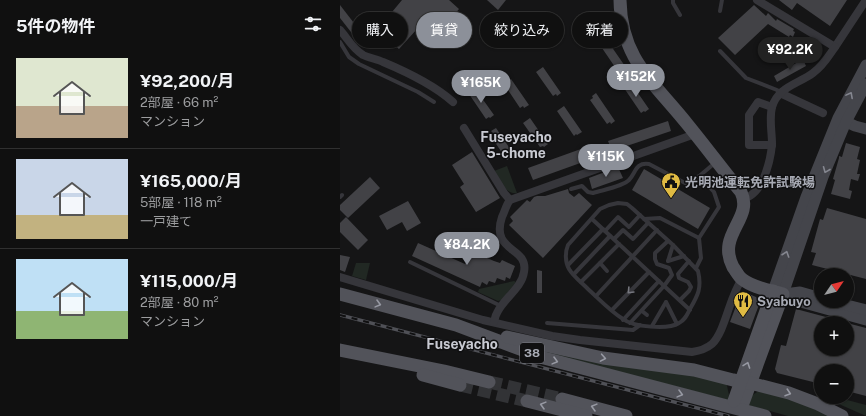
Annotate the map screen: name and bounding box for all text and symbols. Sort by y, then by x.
chip: 購入 [352,12,408,48]
chip: 賃貸 [416,12,472,48]
chip: 絞り込み [480,12,564,48]
chip: 新着 [572,12,628,48]
icon: filters [302,13,324,35]
text: 5件の物件 [16,16,95,36]
pin: ¥92.2K [757,37,823,71]
text: ¥92.2K [767,42,813,57]
pin: ¥152K [608,64,664,98]
text: ¥152K [616,69,656,84]
pin: ¥165K [453,70,509,104]
text: ¥92,200/月 [140,71,234,91]
icon: home [48,74,96,122]
text: ¥165K [461,75,501,90]
one-way arrow [845,92,853,99]
text: 2部屋 · 66 m² [140,95,218,110]
text: マンション [140,114,205,129]
district label: Fuseyacho 5-chome [480,129,552,161]
pin: ¥115K [578,144,634,178]
text: ¥115K [587,149,625,164]
one-way arrow [823,166,831,173]
text: ¥165,000/月 [140,171,242,191]
public building icon: 光明池運転免許試験場 [660,171,682,199]
icon: home [48,175,96,223]
place label: 光明池運転免許試験場 [685,175,815,190]
text: 5部屋 · 118 m² [140,195,222,210]
text: 一戸建て [140,214,192,229]
pin: ¥84.2K [434,232,500,266]
text: ¥84.2K [443,237,491,252]
one-way arrow [781,251,790,258]
north arrow [814,268,854,308]
map controls [814,268,854,404]
text: ¥115,000/月 [140,271,238,291]
icon: home [48,275,96,323]
one-way arrow [627,286,635,294]
restaurant icon: Syabuyo [732,290,754,318]
place label: Syabuyo [757,294,811,309]
text: 2部屋 · 80 m² [140,295,218,310]
one-way arrow [374,299,381,308]
text: マンション [140,314,205,329]
button: + [814,316,854,356]
district label: Fuseyacho [426,336,498,352]
road number: 38 [520,343,544,363]
one-way arrow [600,353,607,361]
one-way arrow [552,356,558,364]
one-way arrow [742,361,750,368]
button: − [814,364,854,404]
one-way arrow [784,388,791,397]
one-way arrow [677,389,684,397]
one-way arrow [540,401,547,410]
one-way arrow [591,403,598,412]

